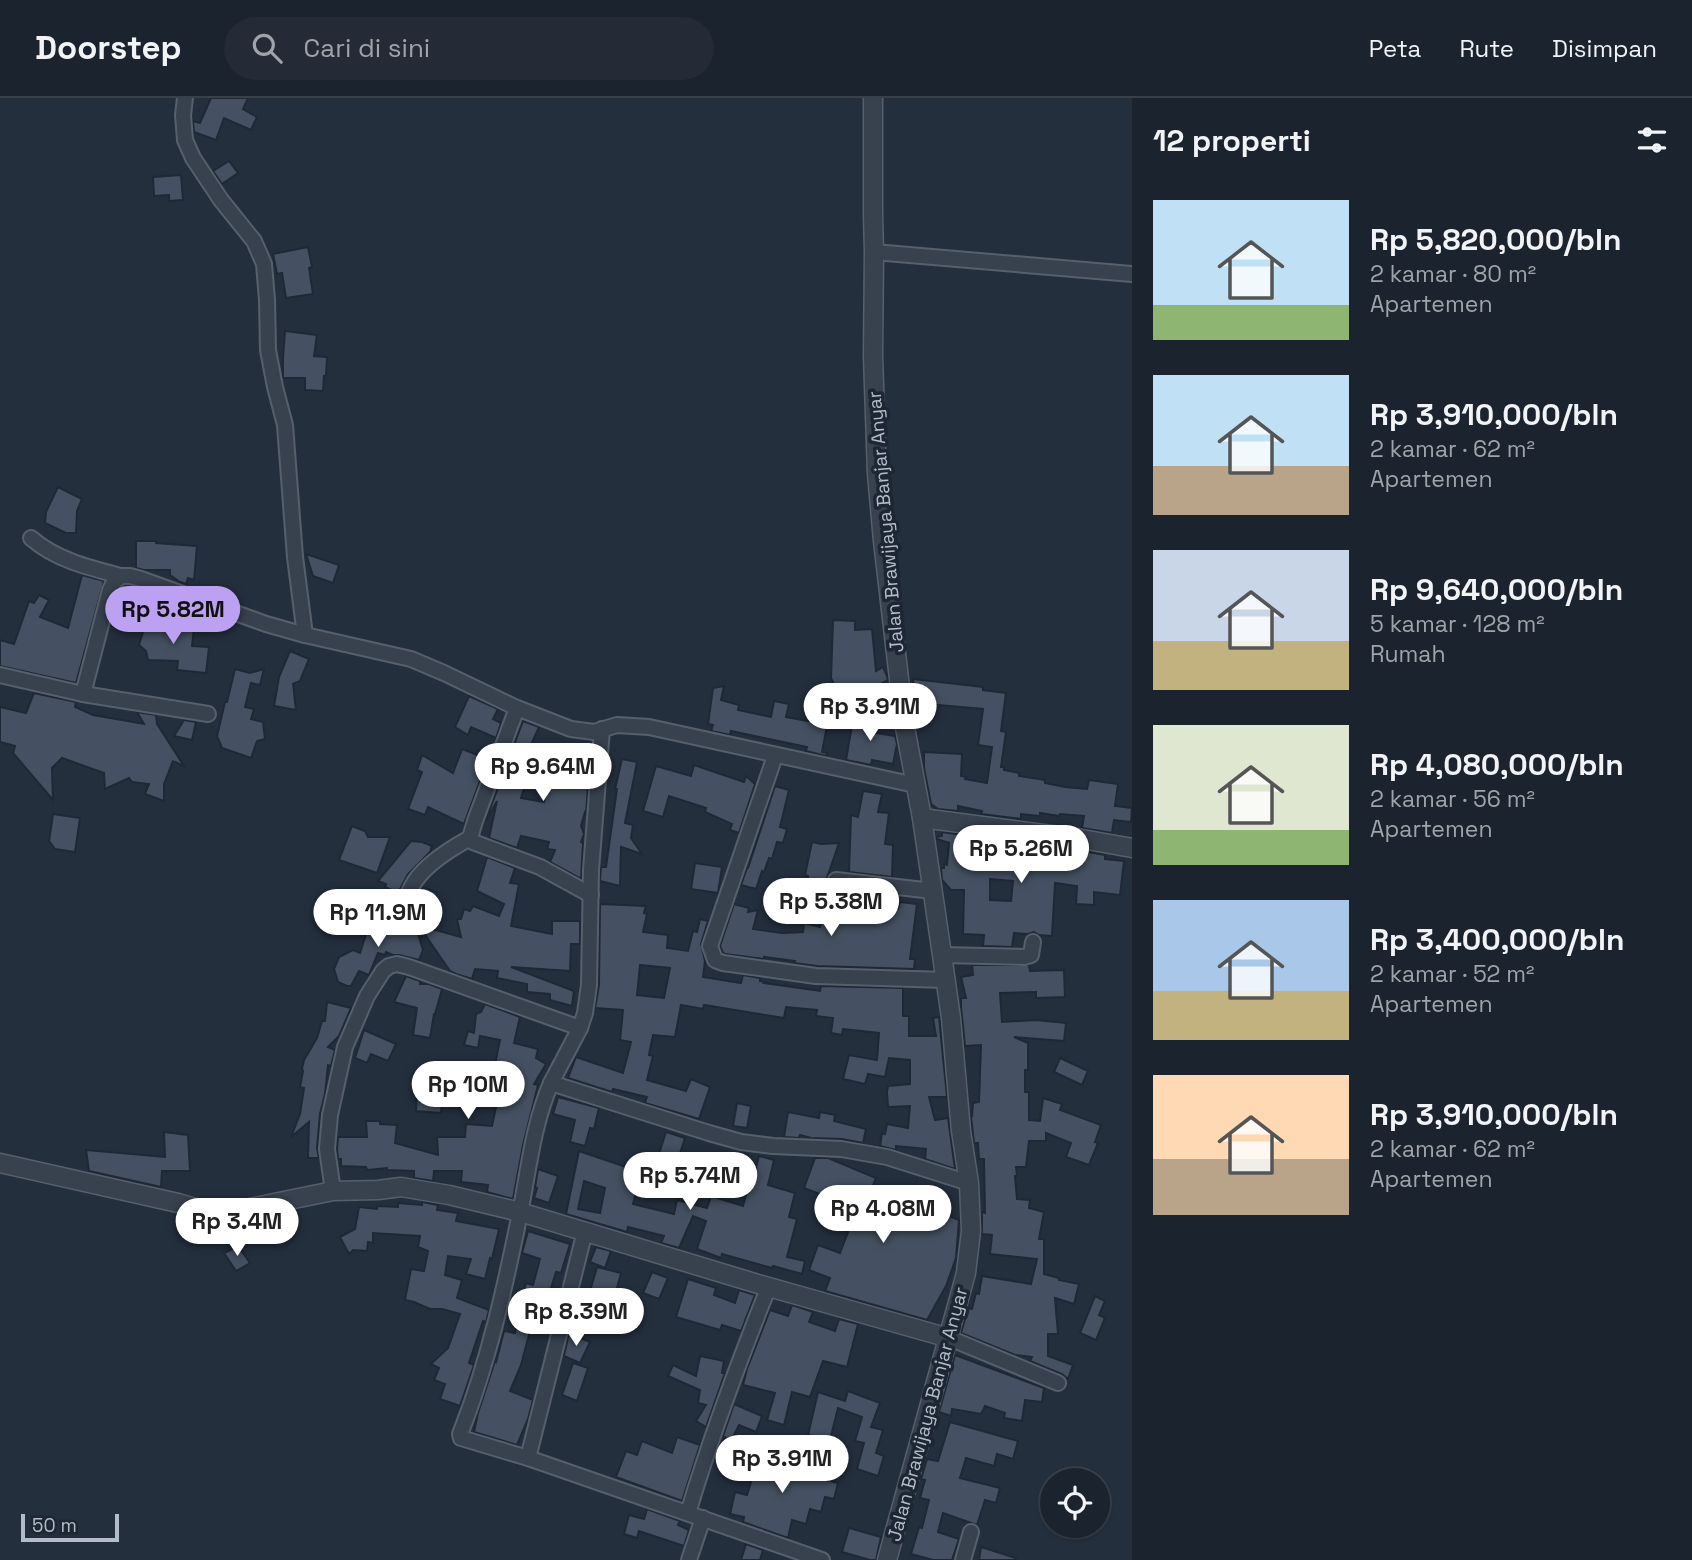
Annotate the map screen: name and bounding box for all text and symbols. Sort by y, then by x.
search box [224,17,714,80]
text: Doorstep [35,27,182,69]
icon: search [248,29,286,67]
text: Cari di sini [304,31,430,65]
text: Peta [1369,33,1421,64]
text: Rute [1459,33,1514,64]
text: Disimpan [1552,33,1657,64]
text: 12 properti [1153,121,1311,160]
icon: filters [1633,121,1671,159]
text: Rp 5,820,000/bln [1370,220,1621,259]
icon: home [1209,228,1293,312]
text: 2 kamar · 80 m² [1370,259,1536,289]
text: Apartemen [1370,289,1492,319]
street label: Jalan Brawijaya Banjar Anyar [862,390,909,654]
text: Rp 3,910,000/bln [1370,395,1618,434]
icon: home [1209,403,1293,487]
text: 2 kamar · 62 m² [1370,434,1535,464]
text: Apartemen [1370,464,1492,494]
text: Rp 9,640,000/bln [1370,570,1623,609]
icon: home [1209,578,1293,662]
pin: Rp 5.82M [101,587,245,646]
text: Rp 5.82M [121,594,225,624]
text: 5 kamar · 128 m² [1370,609,1545,639]
text: Rumah [1370,639,1446,669]
pin: Rp 3.91M [798,684,942,743]
text: Rp 3.91M [820,691,920,721]
pin: Rp 9.64M [471,744,615,803]
text: Rp 4,080,000/bln [1370,745,1624,784]
text: Rp 9.64M [491,751,595,781]
icon: home [1209,753,1293,837]
text: 2 kamar · 56 m² [1370,784,1535,814]
text: Apartemen [1370,814,1492,844]
pin: Rp 5.26M [949,826,1093,885]
text: Rp 5.26M [969,833,1073,863]
pin: Rp 5.38M [759,878,903,938]
text: Rp 5.38M [779,886,883,916]
pin: Rp 11.9M [306,890,450,949]
text: Rp 11.9M [329,897,427,927]
text: Rp 3,400,000/bln [1370,920,1624,959]
icon: home [1209,928,1293,1012]
text: 2 kamar · 52 m² [1370,959,1535,989]
text: Apartemen [1370,989,1492,1019]
pin: Rp 10M [411,1062,525,1121]
text: Rp 10M [428,1069,508,1099]
text: Rp 3,910,000/bln [1370,1095,1618,1134]
icon: home [1209,1103,1293,1187]
text: 2 kamar · 62 m² [1370,1134,1535,1164]
pin: Rp 5.74M [618,1152,762,1212]
text: Rp 5.74M [639,1160,741,1190]
text: Apartemen [1370,1164,1492,1194]
pin: Rp 4.08M [811,1186,955,1245]
text: Rp 4.08M [830,1193,936,1223]
pin: Rp 3.4M [172,1198,302,1258]
text: Rp 3.4M [192,1206,282,1236]
street label: Jalan Brawijaya Banjar Anyar [881,1284,974,1544]
pin: Rp 8.39M [504,1288,648,1348]
text: Rp 8.39M [524,1296,628,1326]
pin: Rp 3.91M [710,1436,854,1495]
text: Rp 3.91M [732,1443,832,1473]
map controls [1040,1468,1110,1538]
button: locate [1040,1468,1110,1538]
scale bar [21,1511,119,1543]
text: 50 m [32,1513,77,1538]

